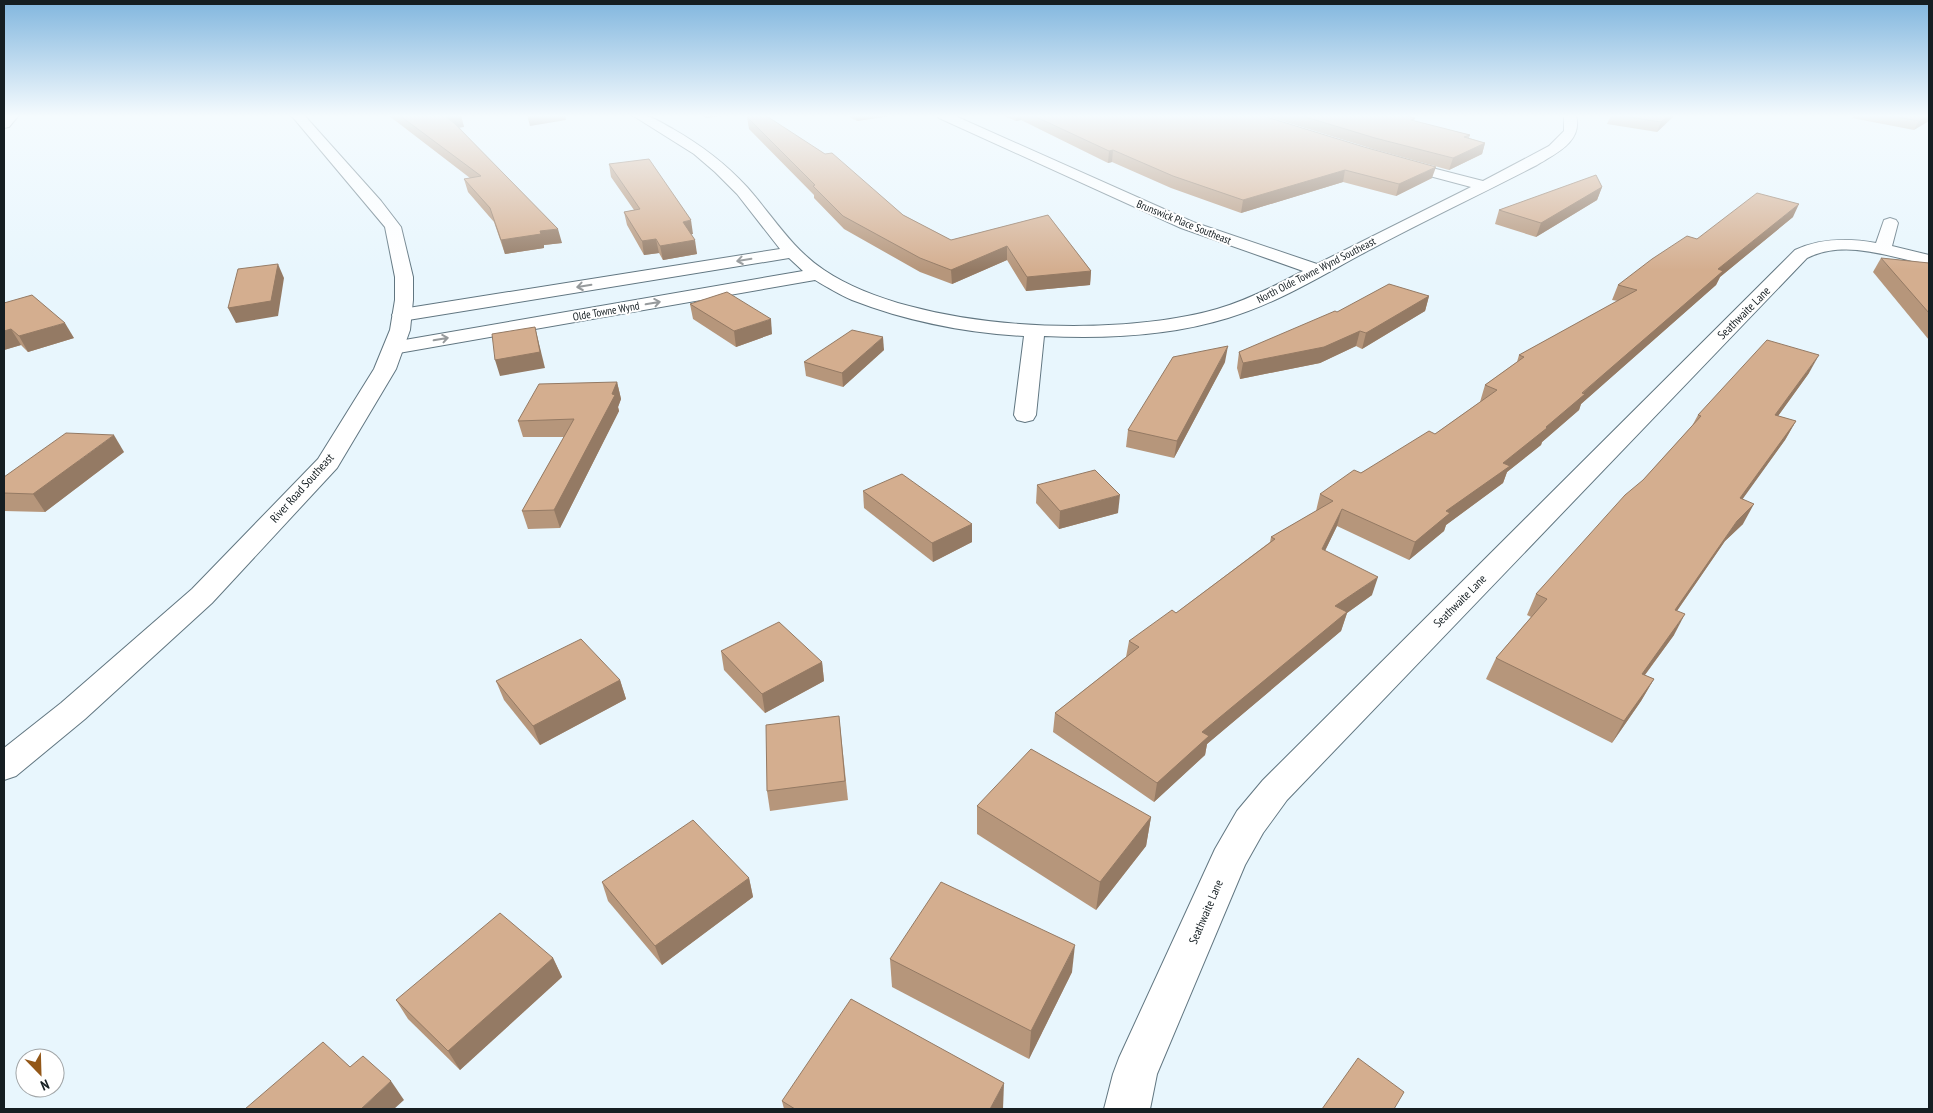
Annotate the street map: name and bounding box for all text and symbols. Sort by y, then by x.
street label: Brunswick Place Southeast [1135,197,1233,247]
street label: North Olde Towne Wynd Southeast [1254,234,1378,306]
one-way arrow [737,255,753,265]
one-way arrow [576,281,592,291]
street label: Seathwaite Lane [1714,283,1773,342]
one-way arrow [645,297,661,307]
street label: Olde Towne Wynd [572,298,641,324]
one-way arrow [433,334,449,344]
street label: River Road Southeast [267,449,337,525]
street label: Seathwaite Lane [1430,571,1489,630]
street label: Seathwaite Lane [1185,877,1226,946]
north arrow [15,1048,65,1098]
text: N [38,1075,52,1095]

